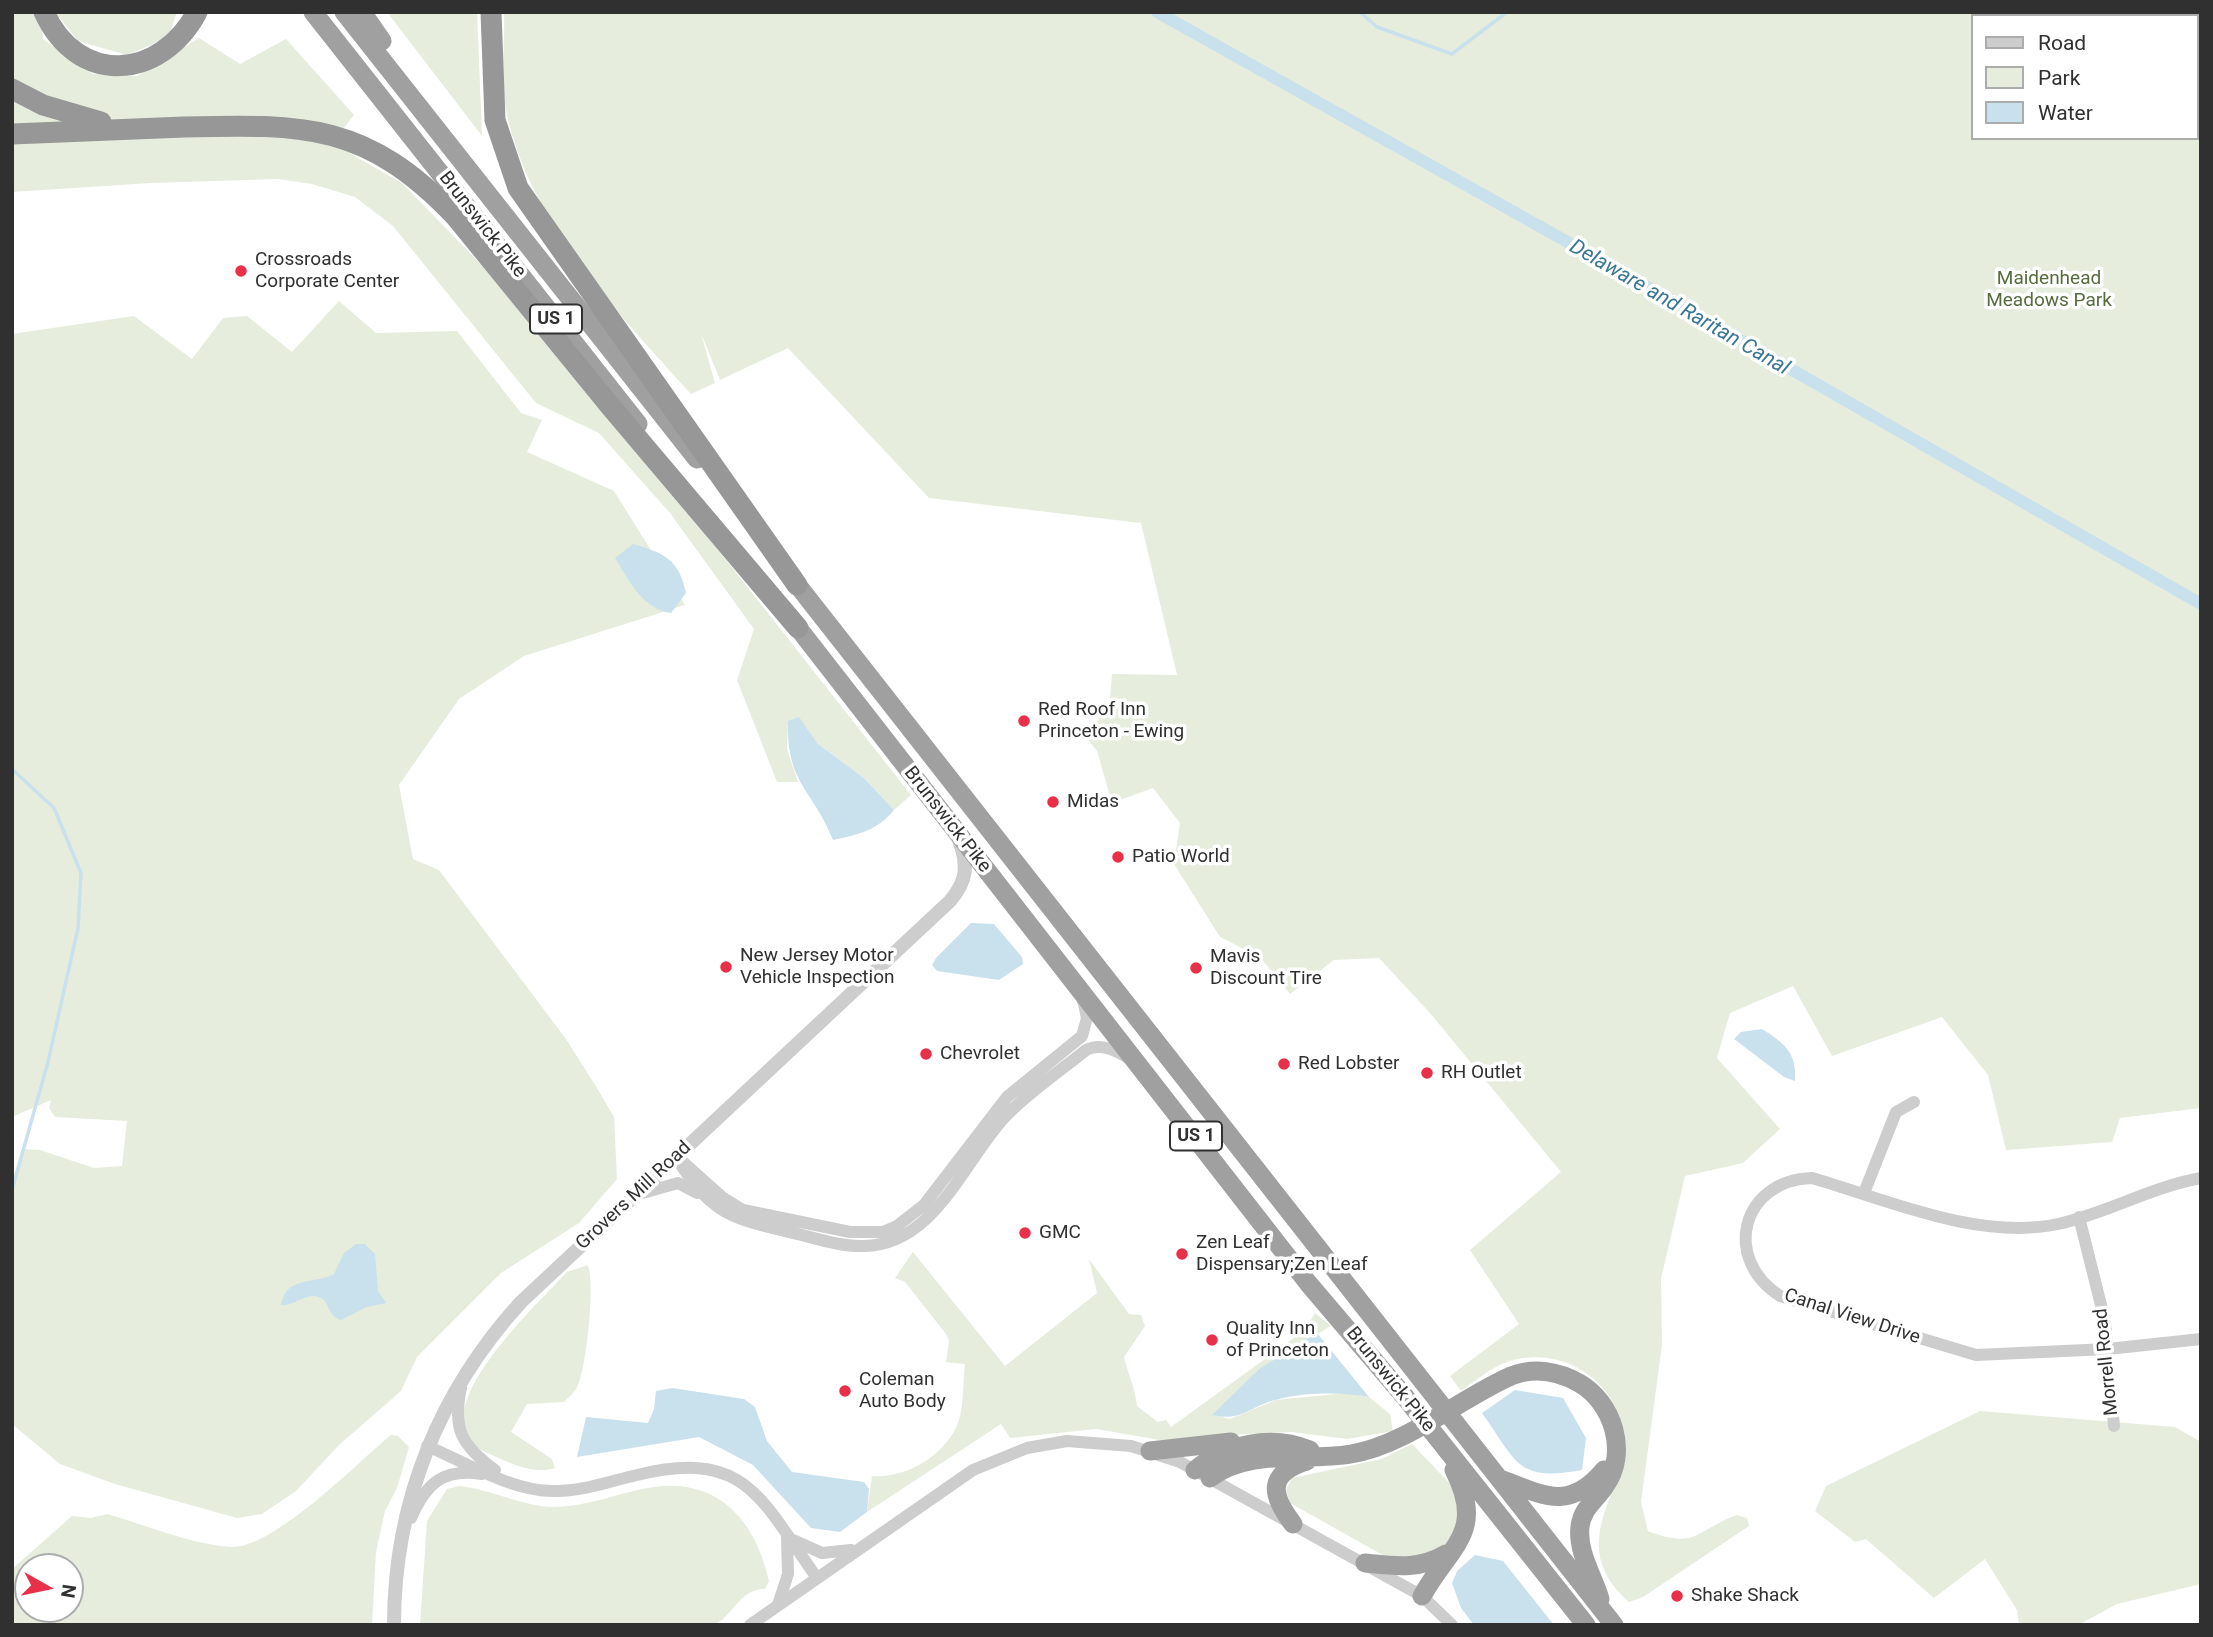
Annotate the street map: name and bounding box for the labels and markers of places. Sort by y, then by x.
place label: Crossroads Corporate Center [255,249,399,293]
marker: Crossroads Corporate Center [233,263,249,279]
place label: Red Roof Inn Princeton - Ewing [1038,699,1184,743]
marker: Red Roof Inn Princeton - Ewing [1016,713,1032,729]
place label: Midas [1067,791,1119,813]
marker: Midas [1045,794,1061,810]
place label: Patio World [1132,846,1230,868]
marker: Patio World [1110,849,1126,865]
place label: New Jersey Motor Vehicle Inspection [740,945,895,989]
place label: Mavis Discount Tire [1210,946,1322,990]
marker: New Jersey Motor Vehicle Inspection [718,959,734,975]
marker: Mavis Discount Tire [1188,960,1204,976]
place label: Chevrolet [940,1043,1020,1065]
marker: Chevrolet [918,1046,934,1062]
place label: Red Lobster [1298,1053,1399,1075]
marker: Red Lobster [1276,1056,1292,1072]
place label: RH Outlet [1441,1062,1522,1084]
marker: RH Outlet [1419,1065,1435,1081]
place label: GMC [1039,1222,1081,1244]
marker: GMC [1017,1225,1033,1241]
place label: Zen Leaf Dispensary;Zen Leaf [1196,1232,1368,1276]
marker: Zen Leaf Dispensary;Zen Leaf [1174,1246,1190,1262]
place label: Quality Inn of Princeton [1226,1318,1329,1362]
marker: Quality Inn of Princeton [1204,1332,1220,1348]
place label: Coleman Auto Body [859,1369,946,1413]
marker: Coleman Auto Body [837,1383,853,1399]
place label: Shake Shack [1691,1585,1799,1607]
marker: Shake Shack [1669,1588,1685,1604]

